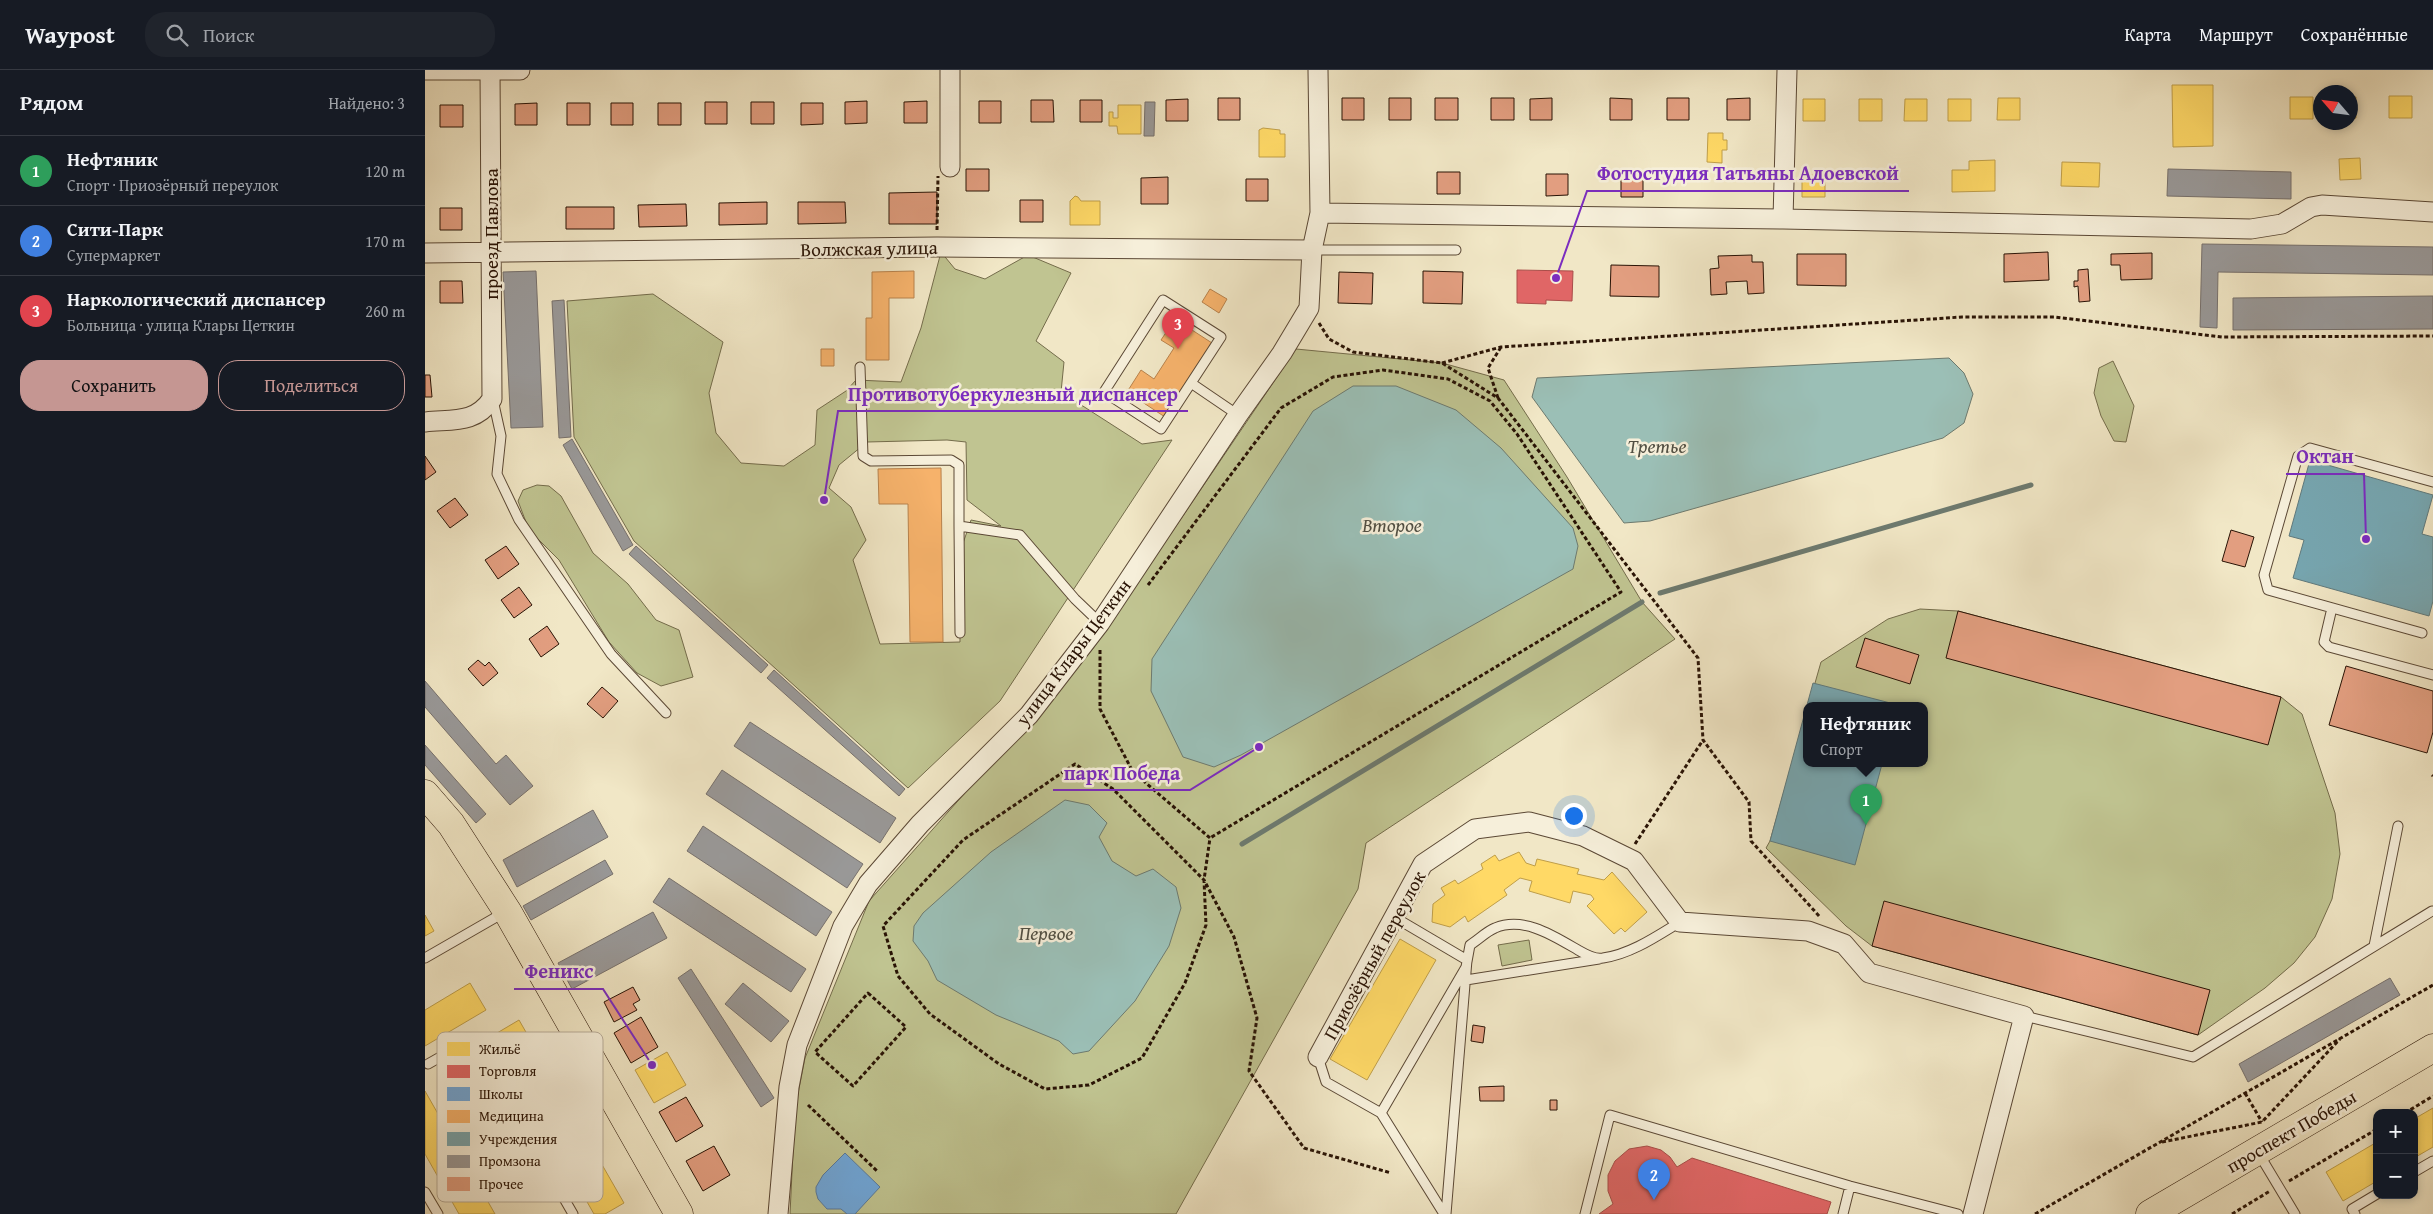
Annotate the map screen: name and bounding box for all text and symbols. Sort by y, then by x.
search box [145,12,495,57]
text: Waypost [25,17,115,52]
icon: search [163,21,191,49]
text: Поиск [203,21,255,49]
text: Карта [2125,21,2171,48]
text: Маршрут [2199,21,2273,48]
text: Сохранённые [2301,21,2408,48]
north arrow [2313,85,2358,130]
text: Рядом [20,87,83,118]
text: Найдено: 3 [328,91,405,115]
text: Нефтяник [67,145,158,173]
callout: Фотостудия Татьяны Адоевской [1587,156,1909,191]
text: Фотостудия Татьяны Адоевской [1597,158,1899,187]
text: 1 [32,159,40,183]
text: 120 m [365,159,405,183]
street label: проезд Павлова [477,168,505,300]
text: Спорт · Приозёрный переулок [67,173,278,197]
text: Сити-Парк [67,215,163,243]
text: 2 [32,229,40,253]
text: 170 m [365,229,405,253]
street label: Волжская улица [800,233,938,263]
text: Супермаркет [67,243,160,267]
text: Наркологический диспансер [67,285,326,313]
text: 3 [32,299,40,323]
text: 260 m [365,299,405,323]
pin: 3 [1162,308,1194,349]
text: Больница · улица Клары Цеткин [67,313,295,337]
button: Сохранить [20,360,208,411]
button: Поделиться [218,360,405,411]
callout: Противотуберкулезный диспансер [838,376,1188,411]
text: Противотуберкулезный диспансер [848,379,1178,408]
water label: Третье [1627,431,1687,460]
callout: Октан [2286,439,2364,474]
text: Октан [2296,441,2354,470]
water label: Второе [1361,510,1422,539]
street label: улица Клары Цеткин [1008,573,1137,732]
popup [1803,702,1928,767]
text: Нефтяник [1820,709,1911,737]
text: Спорт [1820,737,1862,761]
callout: парк Победa [1053,755,1190,790]
text: парк Победa [1064,758,1181,787]
pin: 1 [1850,784,1882,825]
your location [1561,803,1587,829]
street label: Приозёрный переулок [1316,865,1432,1045]
water label: Первое [1019,918,1073,947]
callout: Феникс [514,954,603,989]
text: Феникс [524,956,594,985]
legend [437,1032,603,1202]
text: Жильё [478,1039,521,1059]
text: Торговля [479,1061,536,1081]
street label: проспект Победы [2221,1082,2361,1180]
text: Школы [479,1084,523,1104]
text: Медицина [479,1106,544,1126]
map controls [2373,1109,2418,1199]
button: + [2373,1109,2418,1154]
text: Учреждения [479,1129,557,1149]
text: Промзона [479,1151,541,1171]
button: − [2373,1154,2418,1199]
pin: 2 [1638,1159,1670,1200]
text: Прочее [479,1174,524,1194]

